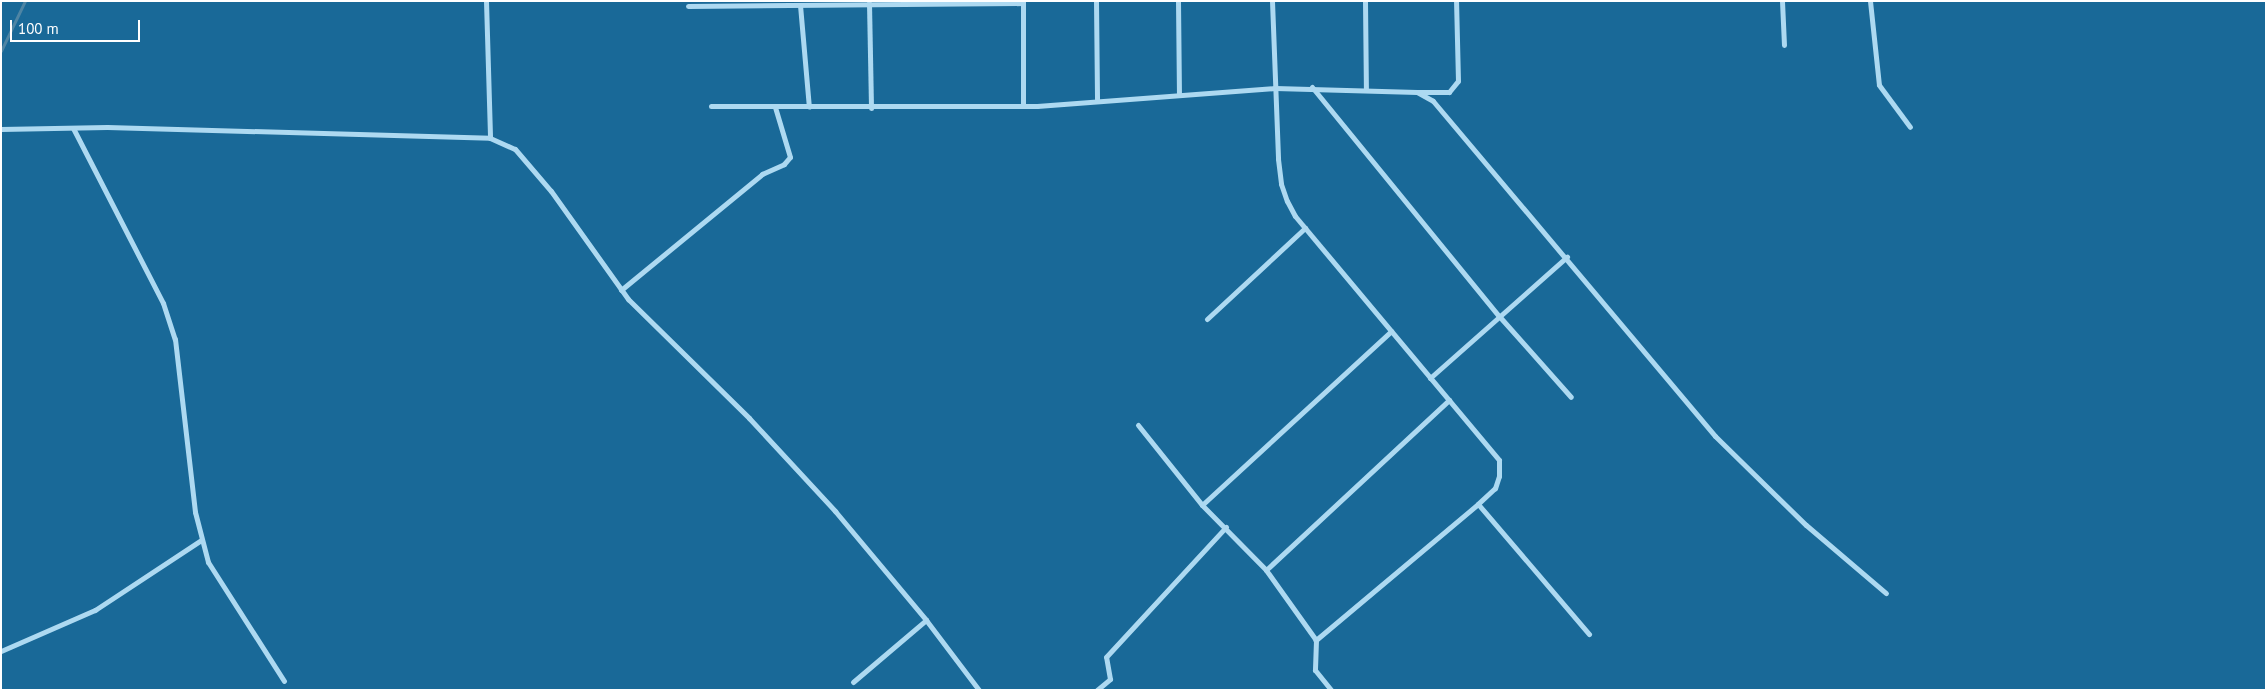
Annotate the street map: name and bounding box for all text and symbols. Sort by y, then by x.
scale bar [12,10,142,42]
text: 100 m [18,19,59,38]

